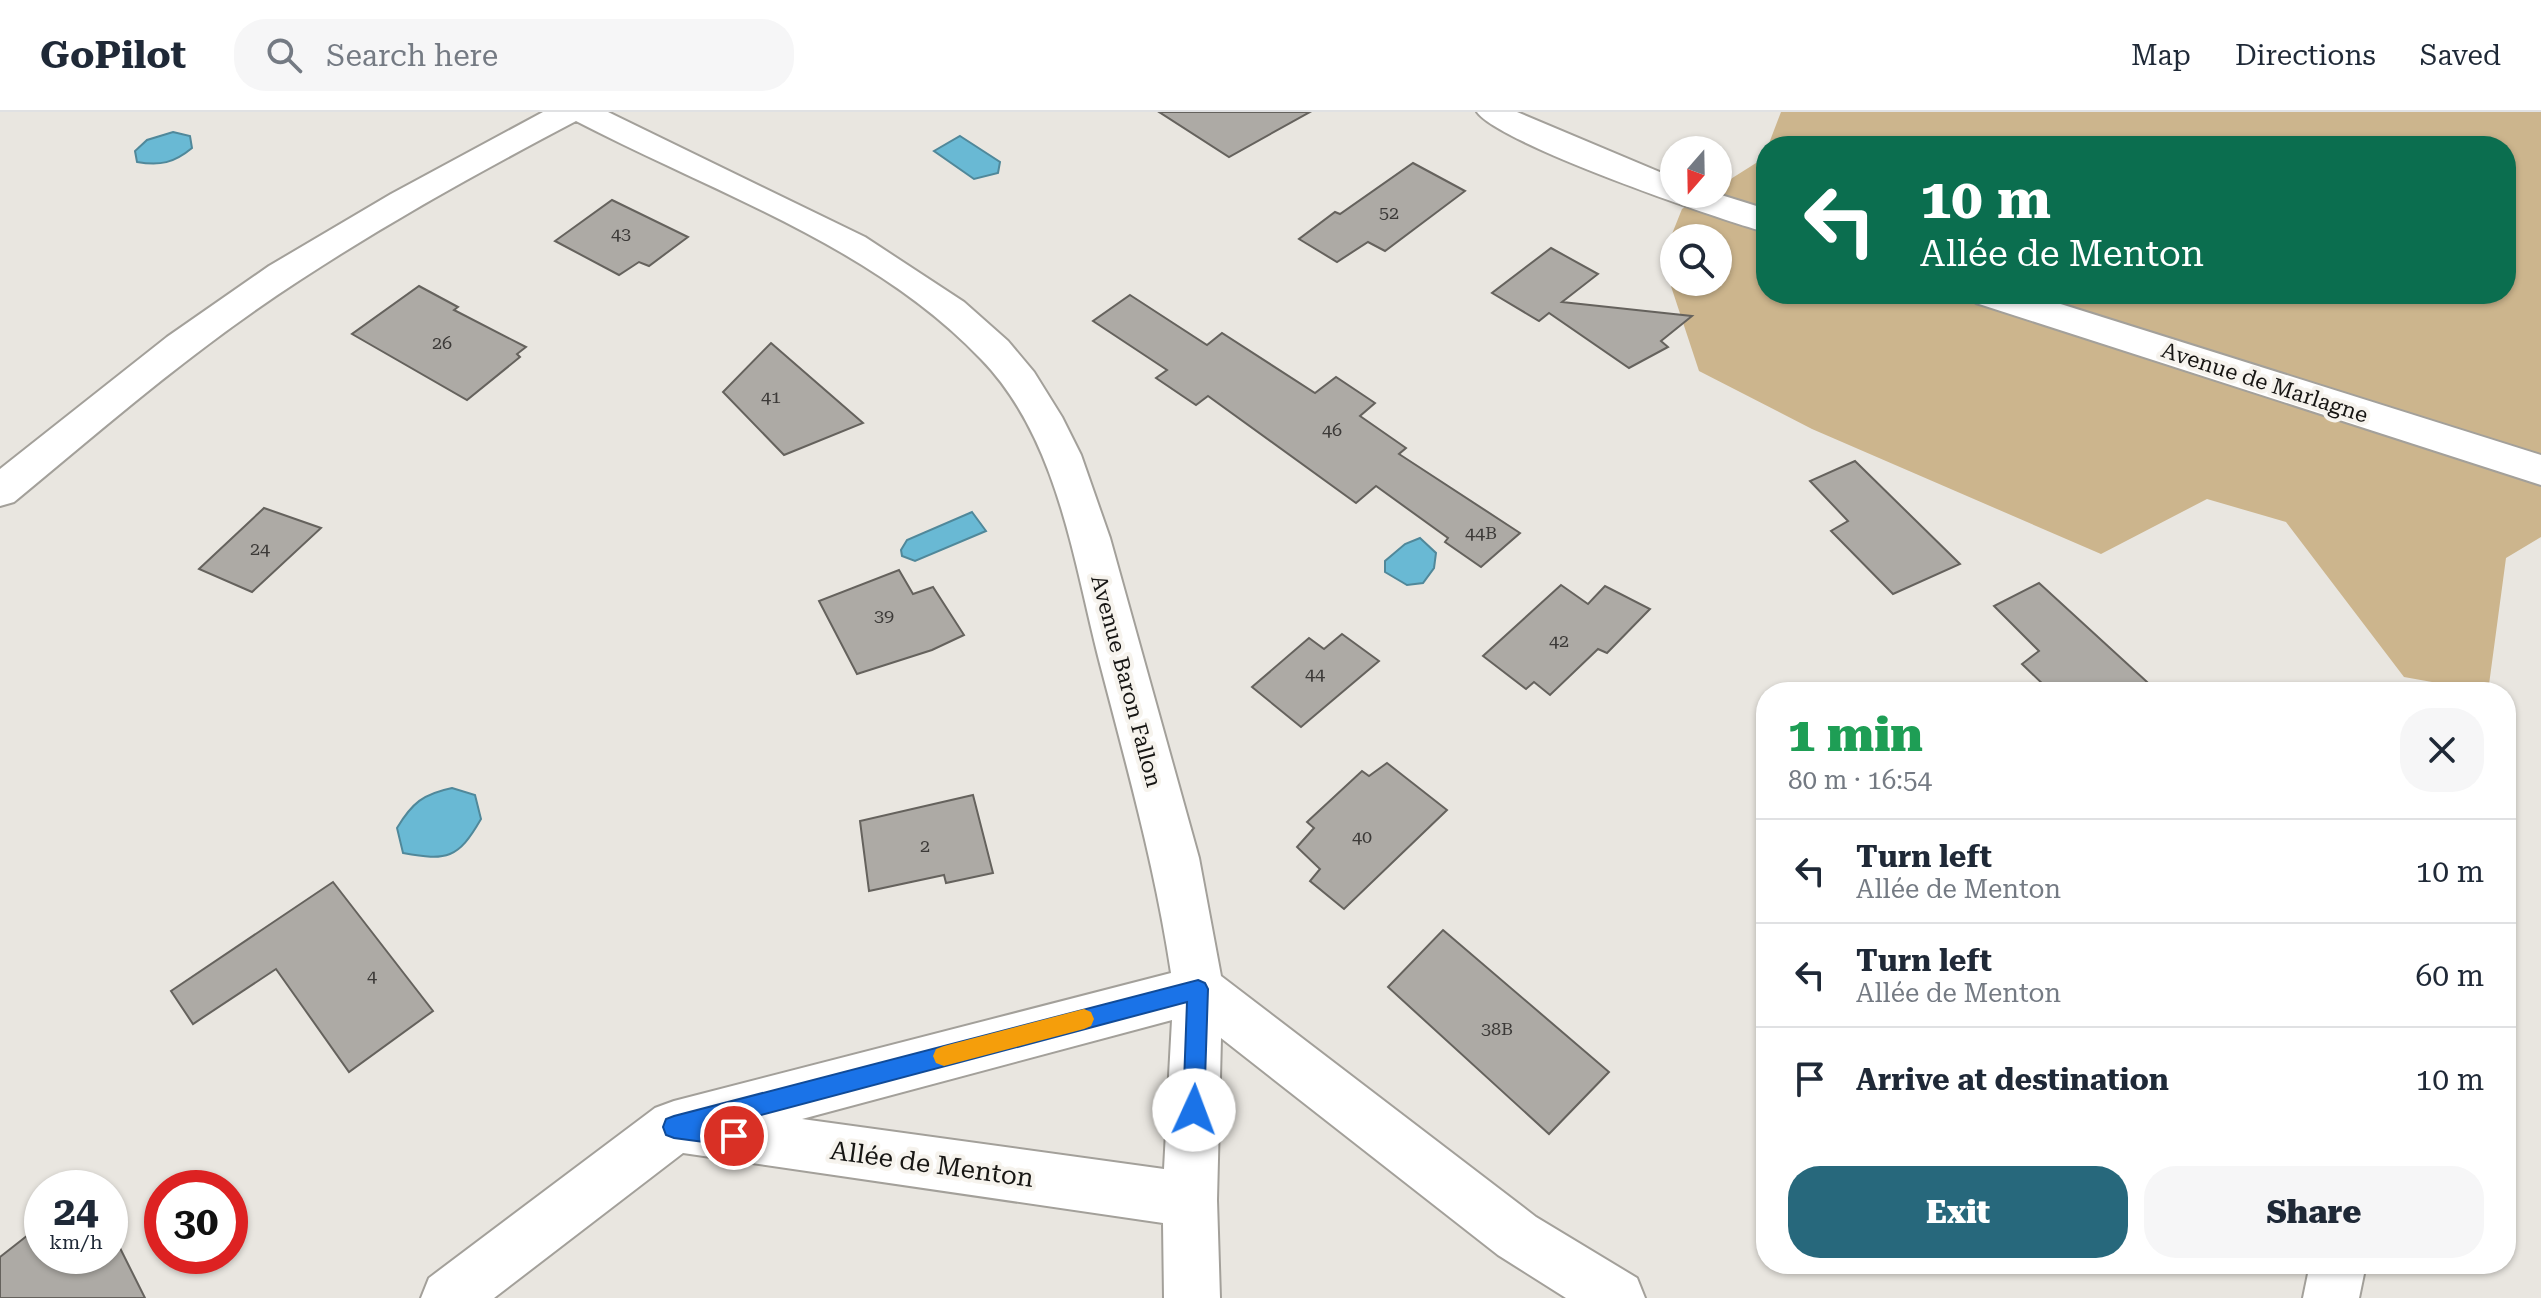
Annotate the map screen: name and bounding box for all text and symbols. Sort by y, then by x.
search box [234,19,794,91]
text: GoPilot [40,33,186,77]
icon: search [262,33,306,77]
text: Search here [326,38,498,73]
text: Map [2131,39,2191,72]
text: Directions [2235,39,2376,72]
text: Saved [2420,39,2501,72]
north arrow [1660,136,1732,208]
map controls [1660,136,1732,296]
text: 10 m [1920,166,2051,232]
icon: left [1788,168,1892,272]
house number: 52 [1379,202,1399,223]
house number: 43 [611,223,631,244]
button: search [1660,224,1732,296]
text: Allée de Menton [1920,233,2204,275]
house number: 26 [432,332,452,353]
street label: Avenue de Marlagne [2159,337,2371,428]
house number: 41 [761,386,781,407]
house number: 46 [1322,419,1342,440]
house number: 44B [1465,522,1497,543]
house number: 24 [250,538,270,559]
street label: Avenue Baron Fallon [1086,572,1167,790]
house number: 39 [874,605,894,626]
house number: 42 [1549,630,1569,651]
house number: 44 [1305,663,1325,684]
text: 1 min [1788,707,1923,763]
button: close [2400,708,2484,792]
text: 80 m · 16:54 [1788,765,1932,795]
house number: 40 [1352,826,1372,847]
house number: 2 [920,835,930,856]
text: Turn left [1856,839,1992,874]
icon: left [1788,849,1832,893]
text: 10 m [2415,854,2484,889]
text: Allée de Menton [1856,874,2061,904]
text: Turn left [1856,943,1992,978]
icon: left [1788,953,1832,997]
text: 60 m [2415,958,2484,993]
house number: 4 [367,965,377,986]
text: Allée de Menton [1856,978,2061,1008]
house number: 38B [1481,1018,1513,1039]
icon: arrive [1788,1057,1832,1101]
text: Arrive at destination [1856,1062,2169,1097]
text: 10 m [2415,1062,2484,1097]
position arrow [1152,1068,1236,1152]
pin [700,1102,768,1170]
icon: arrive [712,1114,756,1158]
street label: Allée de Menton [828,1135,1036,1193]
button: Exit [1788,1166,2128,1258]
button: Share [2144,1166,2484,1258]
speed limit sign: 30 [144,1170,248,1274]
text: 24 [54,1188,98,1235]
text: km/h [49,1230,103,1254]

